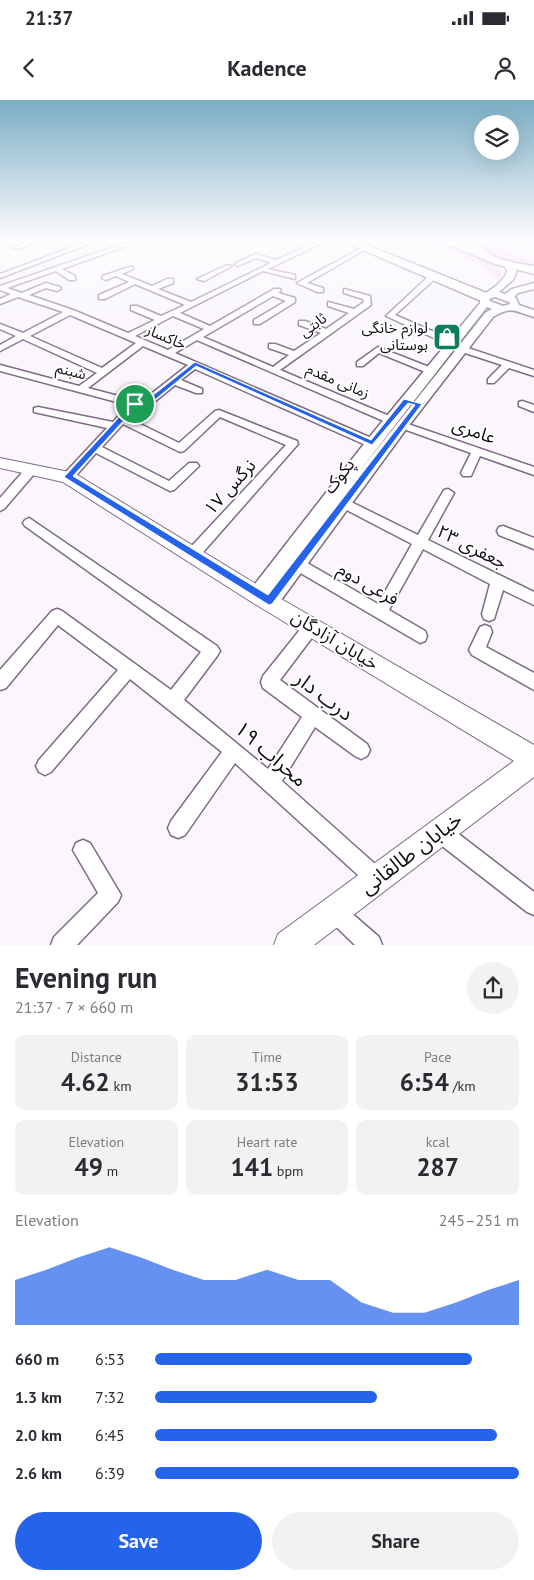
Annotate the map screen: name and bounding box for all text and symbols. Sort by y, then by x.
text: 21:37 [25,6,73,30]
icon: back [15,54,43,82]
text: Kadence [227,54,307,82]
icon: person [491,54,519,82]
map controls [474,115,519,160]
button: layers [474,115,519,160]
street label: ثابتی [295,308,330,341]
place label: لوازم خانگی بوستانی [361,318,428,354]
street label: خاکسار [142,319,189,354]
shop icon: لوازم خانگی بوستانی [432,322,462,352]
street label: شبنم [54,358,88,385]
street label: زمانی مقدم [303,359,373,404]
pin [114,383,156,425]
icon: arrive [121,390,149,418]
street label: عامری [449,412,499,449]
street label: پکوک [318,453,360,498]
street label: نرگس ۱۷ [199,454,261,519]
street label: جعفری ۲۳ [434,519,511,574]
street label: فرعی دوم [332,557,403,613]
street label: خیابان آزادگان [287,604,383,675]
street label: درب دار [289,664,359,727]
street label: محراب ۱۹ [229,715,313,793]
street label: خیابان طالقانی [354,805,467,900]
text: Evening run [15,959,157,996]
button: share [467,962,519,1014]
text: 21:37 · 7 × 660 m [15,997,133,1017]
text: Distance [71,1048,122,1066]
text: Time [252,1048,282,1066]
text: Pace [424,1048,451,1066]
text: 4.62 [61,1066,110,1098]
text: 31:53 [235,1066,299,1098]
text: 6:54 [400,1066,449,1098]
text: km [110,1077,132,1095]
text: /km [449,1077,476,1095]
text: Elevation [68,1133,124,1151]
text: Heart rate [237,1133,297,1151]
text: kcal [426,1133,450,1151]
text: 49 [75,1151,103,1183]
text: 141 [231,1151,273,1183]
text: 287 [416,1151,459,1183]
text: m [103,1162,118,1180]
text: bpm [273,1162,303,1180]
text: Elevation [15,1210,79,1230]
text: 245–251 m [439,1210,519,1230]
text: 660 m [15,1349,59,1369]
text: 6:53 [95,1349,125,1369]
text: 1.3 km [15,1387,62,1407]
text: 7:32 [95,1387,125,1407]
text: 2.0 km [15,1425,62,1445]
text: 6:45 [95,1425,125,1445]
text: 2.6 km [15,1463,62,1483]
text: 6:39 [95,1463,125,1483]
button: Save [15,1512,262,1570]
button: Share [272,1512,519,1570]

